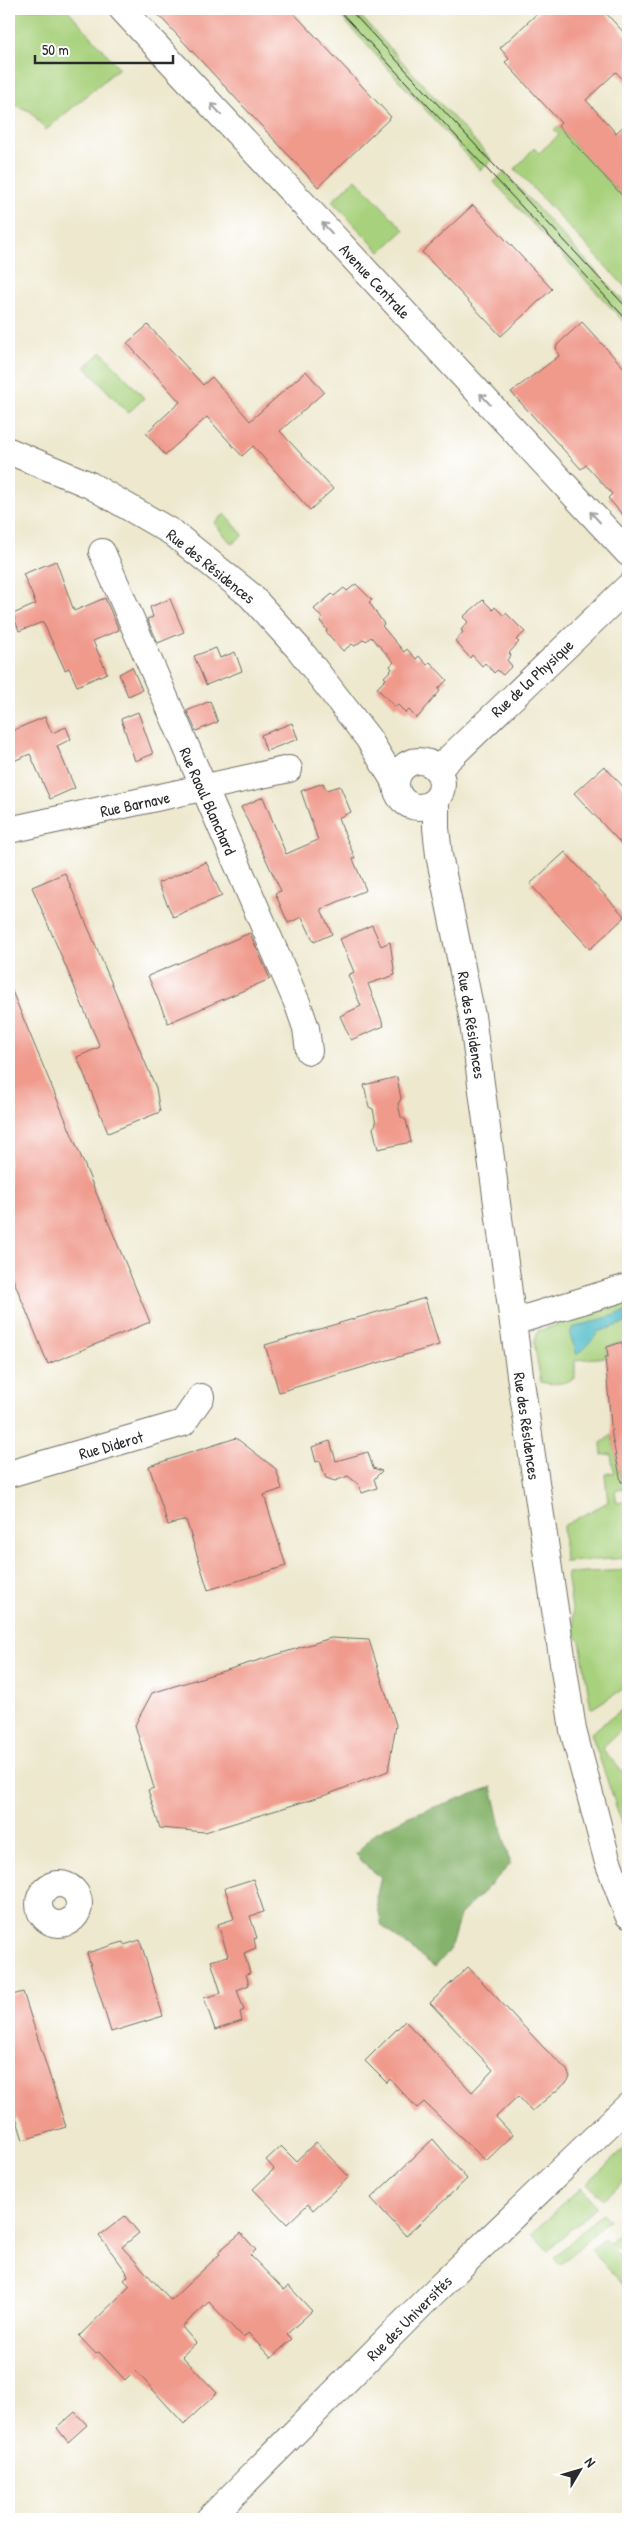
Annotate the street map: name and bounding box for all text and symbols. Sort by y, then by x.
scale bar [35,32,172,64]
text: 50 m [42,39,69,60]
one-way arrow [210,103,222,116]
one-way arrow [321,222,333,235]
street label: Avenue Centrale [334,239,416,324]
one-way arrow [479,392,491,405]
one-way arrow [590,511,601,524]
street label: Rue des Résidences [162,523,260,609]
street label: Rue de la Physique [486,634,578,722]
street label: Rue Raoul Blanchard [174,744,242,858]
street label: Rue Barnave [98,786,172,822]
street label: Rue des Résidences [453,970,491,1080]
street label: Rue des Résidences [509,1371,545,1481]
street label: Rue Diderot [76,1425,146,1465]
street label: Rue des Universités [361,2270,457,2366]
north arrow [554,2446,604,2496]
text: N [581,2453,601,2471]

